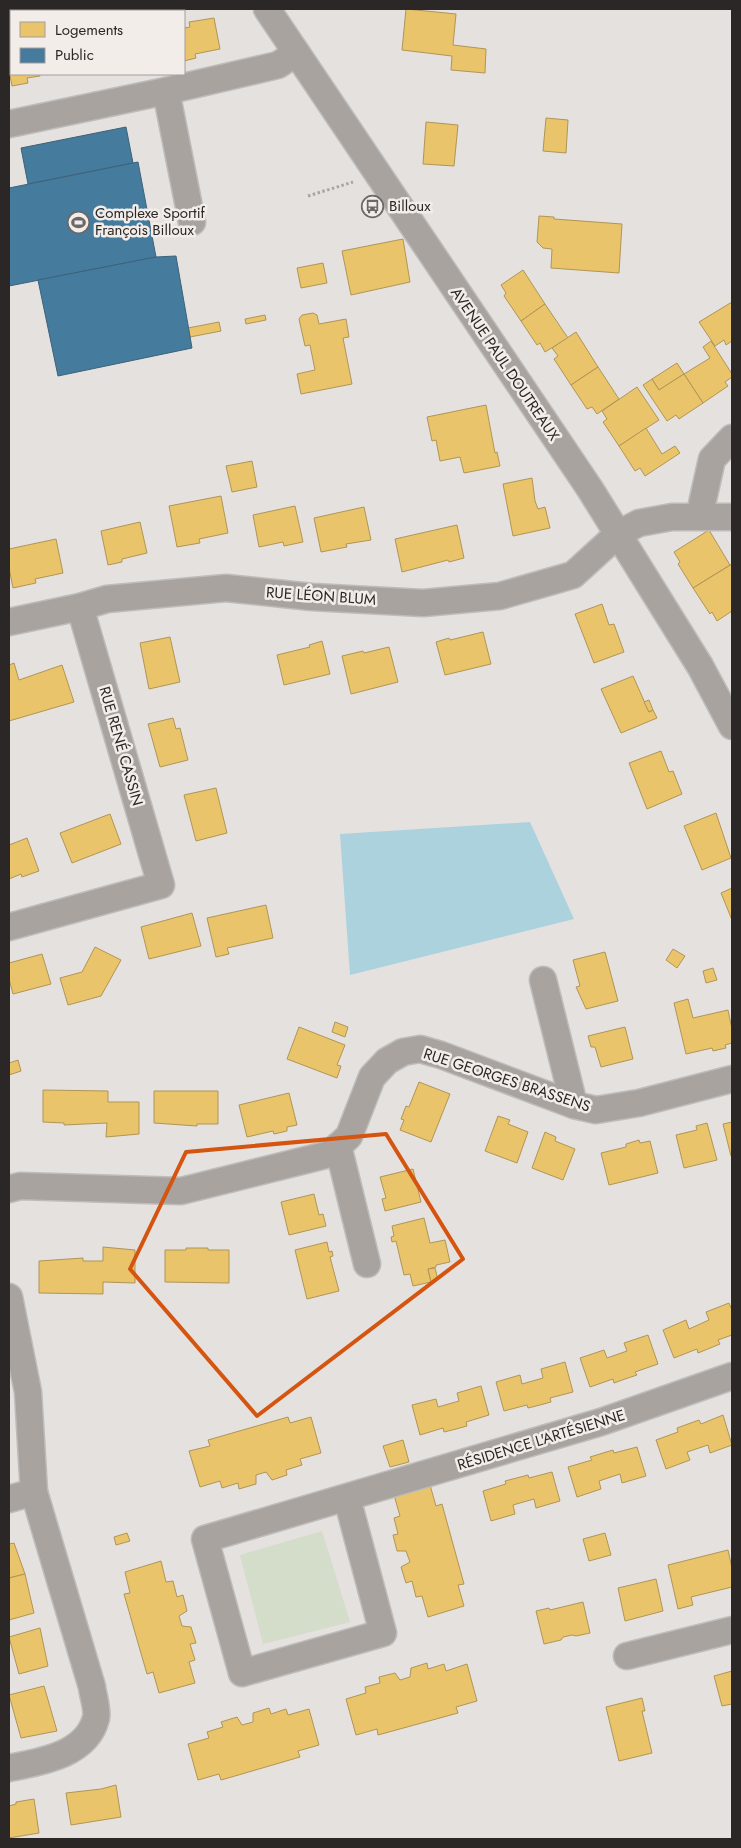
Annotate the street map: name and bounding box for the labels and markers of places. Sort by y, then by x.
bus stop icon: Billoux [361,194,385,218]
place label: Billoux [389,195,431,217]
place label: Complexe Sportif François Billoux [95,202,206,241]
sports icon: Complexe Sportif François Billoux [67,210,91,234]

